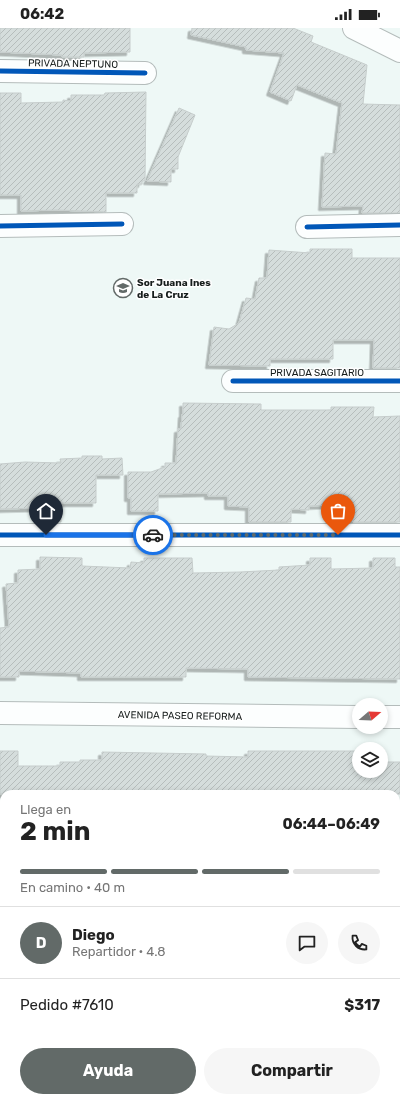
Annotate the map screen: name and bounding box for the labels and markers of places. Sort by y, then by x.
school or university icon: Sor Juana Ines de La Cruz [112,277,134,299]
place label: Sor Juana Ines de La Cruz [137,277,211,301]
pin [29,494,63,535]
pin [321,494,355,535]

